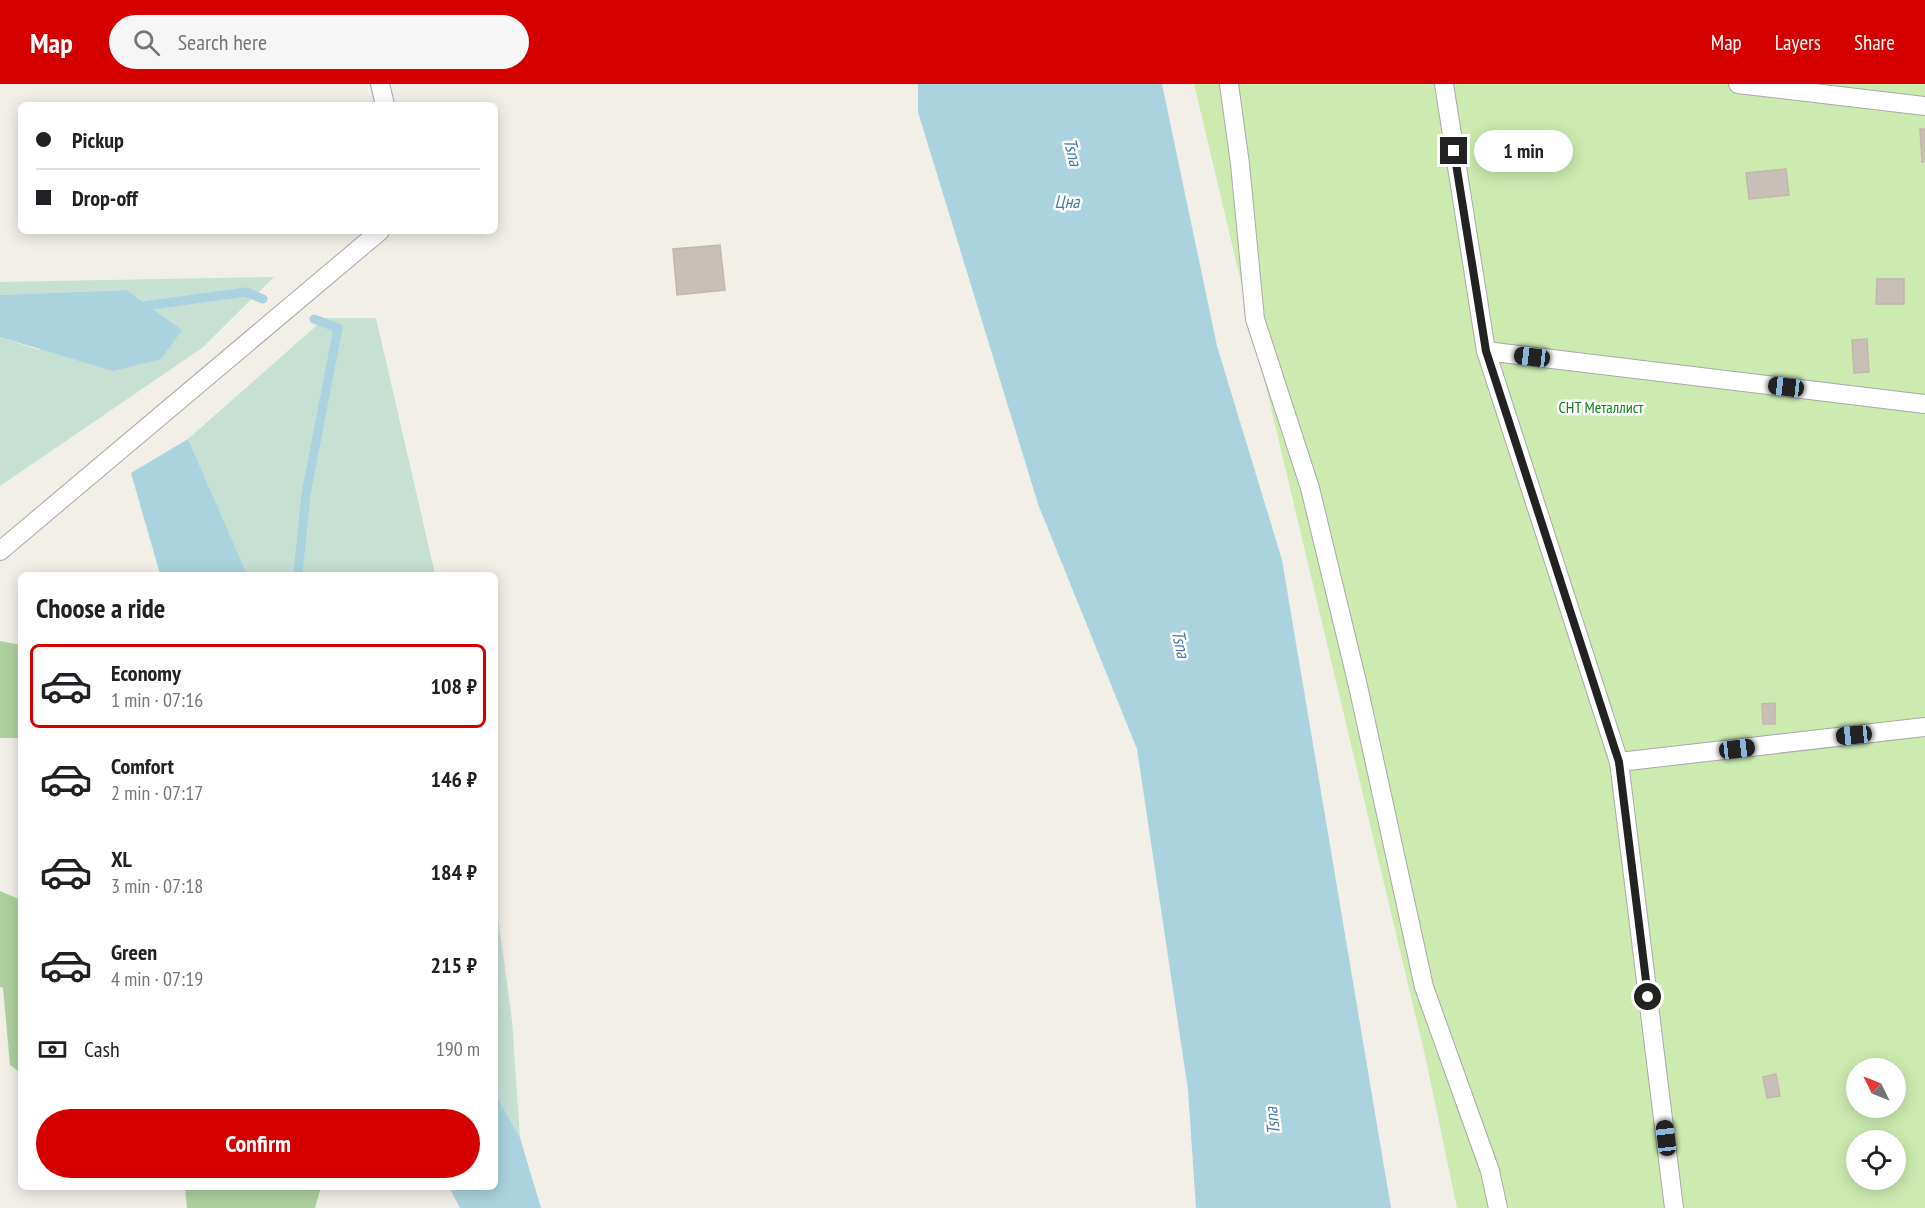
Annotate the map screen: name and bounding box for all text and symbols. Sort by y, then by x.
search box [109,15,529,69]
text: Map [30,24,73,61]
icon: search [130,26,163,59]
text: Search here [178,28,267,56]
text: Map [1711,29,1742,56]
text: Layers [1775,29,1821,56]
text: Share [1854,29,1895,56]
text: Pickup [72,126,124,154]
callout: 1 min [1475,130,1574,172]
water label: Tsna [1059,136,1088,169]
route end [1440,137,1467,164]
text: 1 min [1503,138,1544,164]
text: Drop-off [72,184,138,212]
water label: Цна [1055,190,1080,213]
car [1513,346,1551,368]
car [1767,376,1805,398]
park label: СНТ Металлист [1559,397,1644,417]
text: Choose a ride [36,591,165,625]
water label: Tsna [1167,628,1195,661]
icon: car [39,659,93,713]
text: Economy [111,659,181,687]
text: 108 ₽ [430,672,477,700]
text: 1 min · 07:16 [111,687,203,713]
car [1835,724,1873,746]
car [1718,738,1756,760]
icon: car [39,752,93,806]
text: Comfort [111,752,174,780]
text: 146 ₽ [430,765,477,793]
text: 2 min · 07:17 [111,780,203,806]
icon: car [39,845,93,899]
text: XL [111,845,132,873]
text: 184 ₽ [430,858,477,886]
text: 3 min · 07:18 [111,873,203,899]
icon: car [39,938,93,992]
text: Green [111,938,157,966]
text: 215 ₽ [430,951,477,979]
text: 4 min · 07:19 [111,966,203,992]
route start [1634,983,1661,1010]
icon: cash [36,1033,69,1066]
text: Cash [84,1035,120,1063]
text: 190 m [436,1036,480,1062]
north arrow [1846,1058,1906,1118]
map controls [1846,1058,1906,1190]
water label: Tsna [1259,1105,1285,1136]
button: Confirm [36,1109,480,1178]
car [1655,1119,1677,1157]
button: locate [1846,1130,1906,1190]

